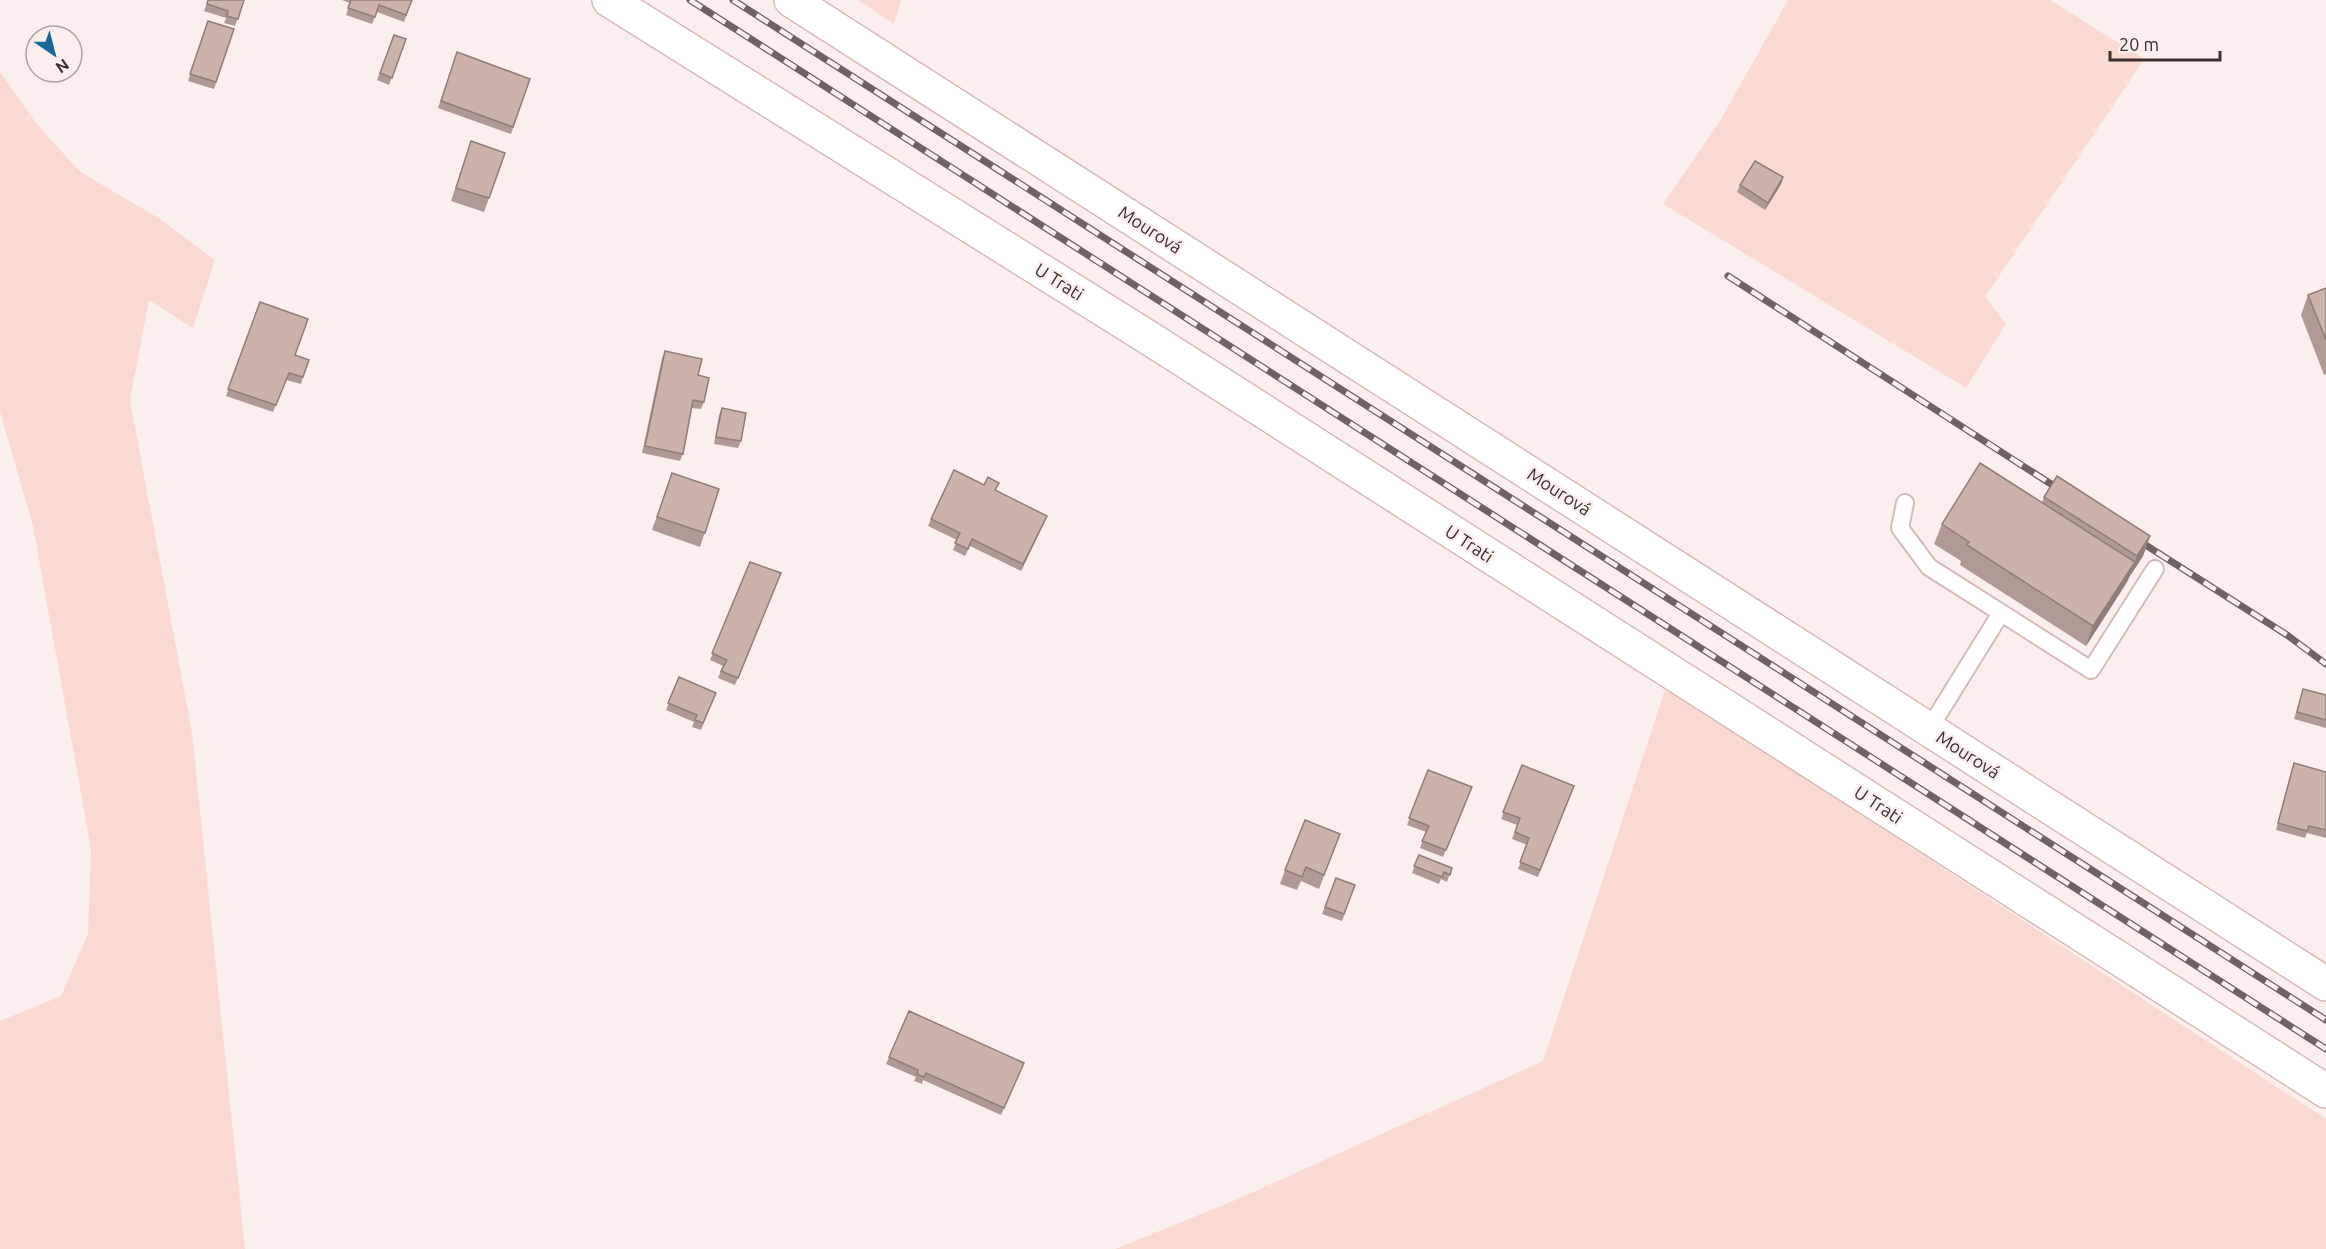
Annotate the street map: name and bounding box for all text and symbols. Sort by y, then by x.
north arrow [24,24,84,84]
scale bar [2110,24,2220,62]
text: 20 m [2119,34,2159,54]
text: N [53,55,73,77]
street label: Mourová [1115,201,1186,257]
street label: U Trati [1032,259,1087,304]
street label: Mourová [1524,463,1595,519]
street label: U Trati [1442,520,1497,566]
street label: Mourová [1933,726,2004,782]
street label: U Trati [1851,781,1906,827]

